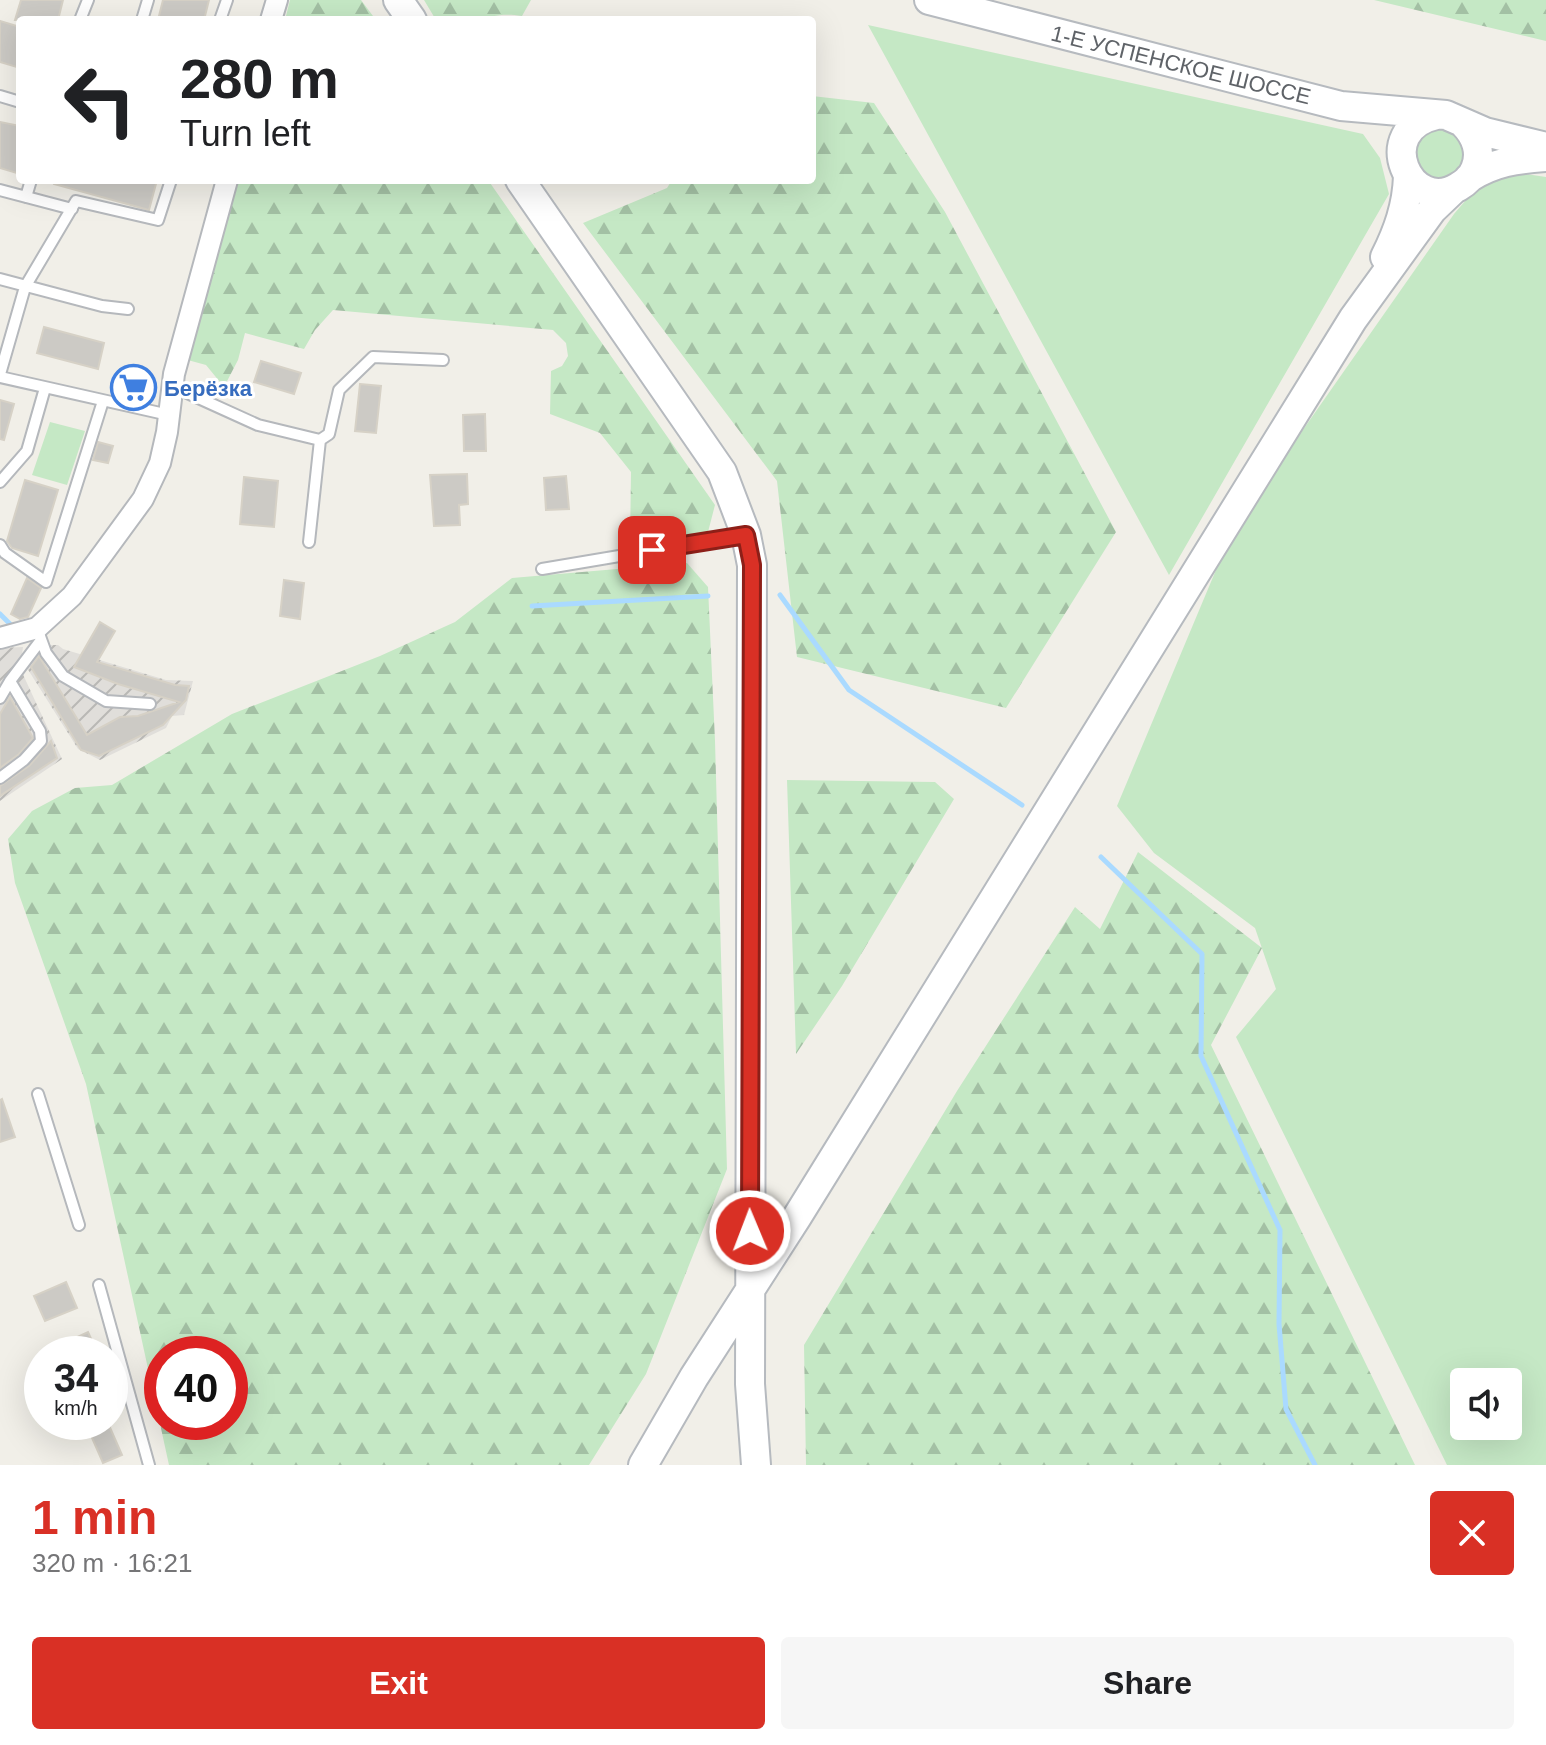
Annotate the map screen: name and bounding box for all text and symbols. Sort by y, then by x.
street label: 1-Е УСПЕНСКОЕ ШОССЕ [1049,21,1313,109]
text: 280 m [180,47,339,110]
icon: left [48,48,152,152]
text: Turn left [180,113,311,154]
supermarket icon: Берёзка [109,364,157,412]
place label: Берёзка [164,376,253,401]
pin [618,516,686,584]
icon: arrive [630,528,674,572]
position arrow [708,1189,792,1273]
speed limit sign: 40 [144,1336,248,1440]
text: 34 [54,1356,98,1400]
map controls [1450,1368,1522,1440]
button: sound [1450,1368,1522,1440]
text: km/h [54,1397,98,1419]
text: 1 min [32,1491,157,1544]
button: close [1430,1491,1514,1575]
text: 320 m · 16:21 [32,1548,192,1578]
button: Exit [32,1637,765,1729]
button: Share [781,1637,1514,1729]

